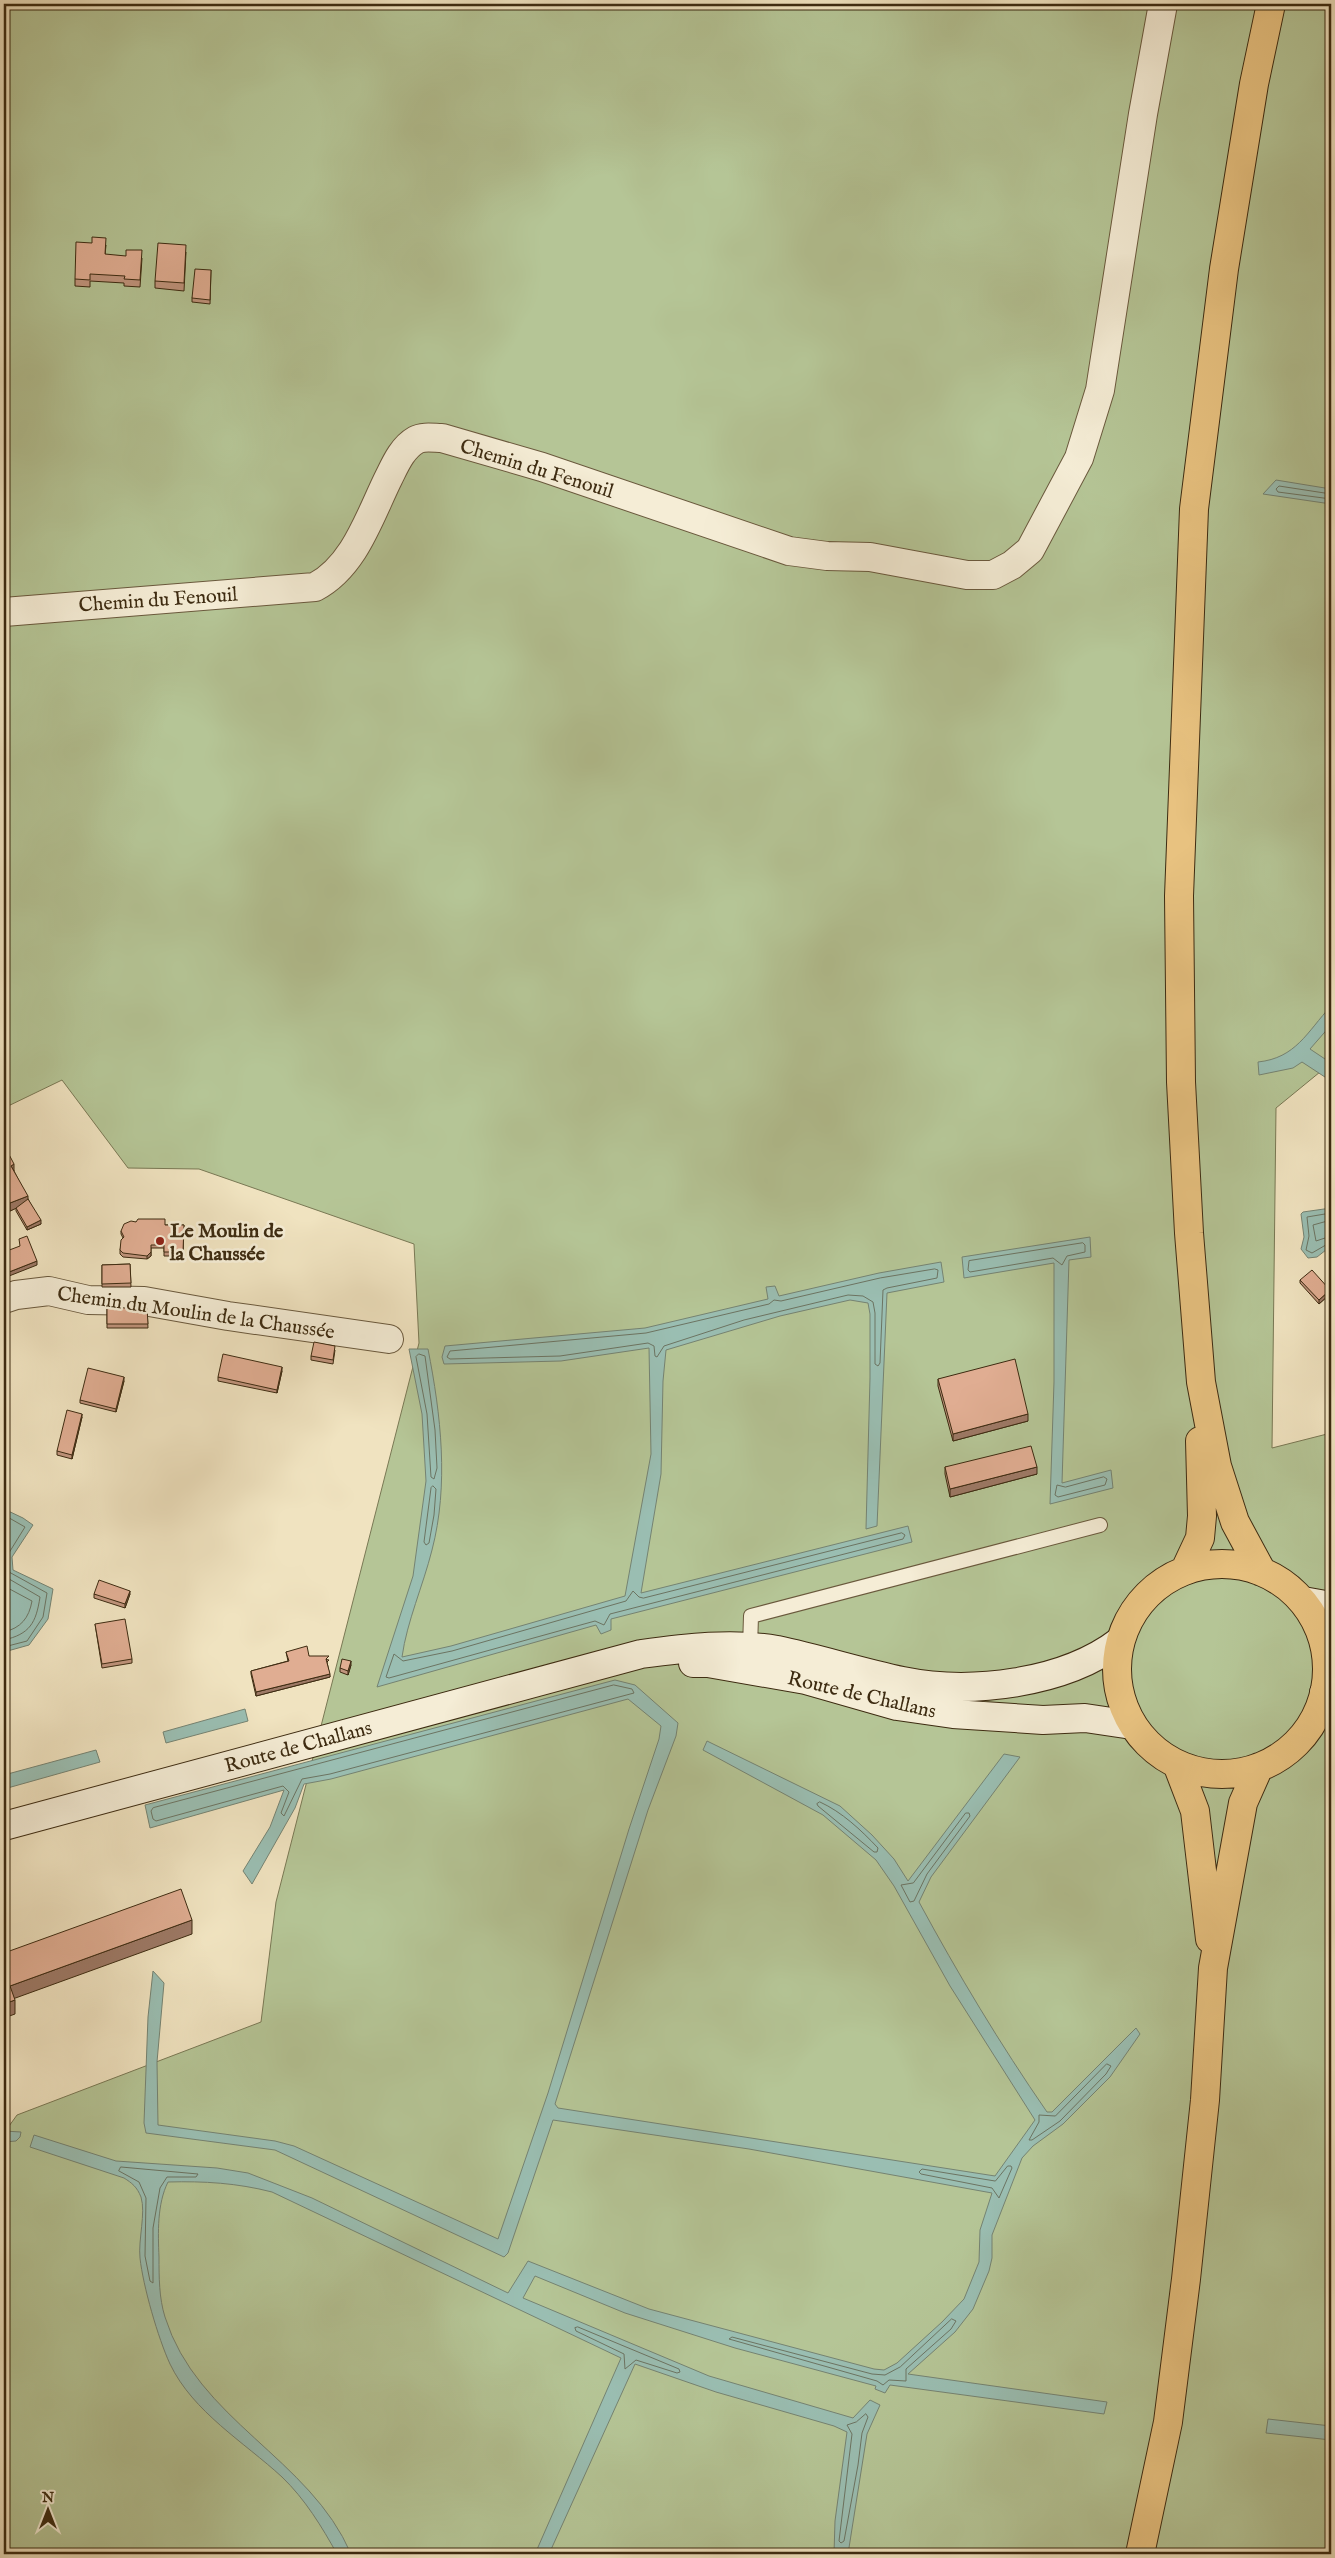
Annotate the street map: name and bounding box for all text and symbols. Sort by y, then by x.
street label: Chemin du Fenouil [457,434,617,505]
street label: Chemin du Fenouil [78,582,239,619]
place label: Le Moulin de la Chaussée [169,1219,284,1267]
marker: Le Moulin de la Chaussée [154,1235,166,1247]
street label: Chemin du Moulin de la Chaussée [55,1282,336,1345]
street label: Route de Challans [785,1666,938,1725]
street label: Route de Challans [222,1716,375,1779]
north arrow [22,2486,72,2536]
text: N [41,2489,54,2507]

